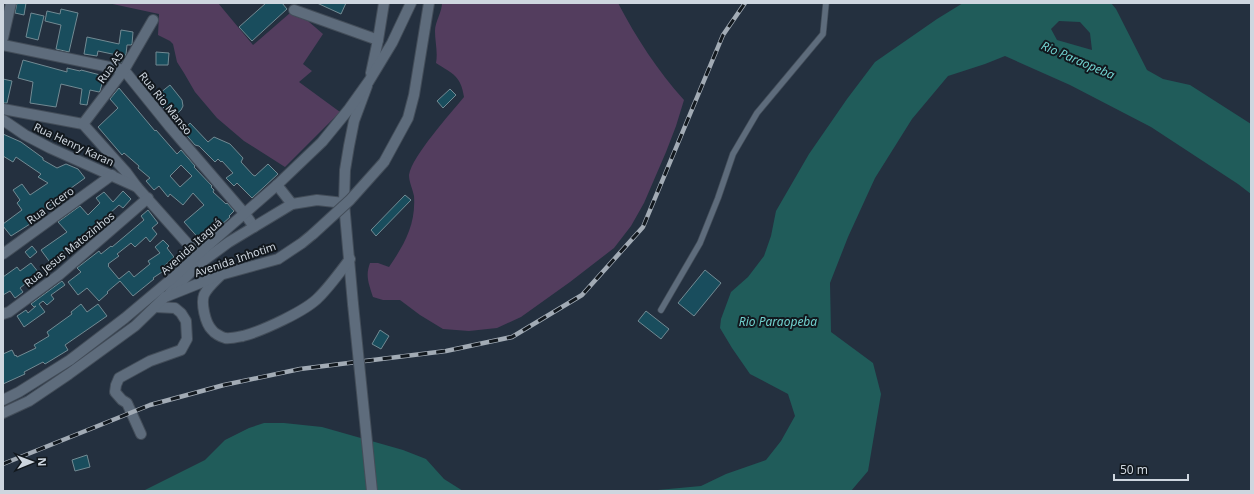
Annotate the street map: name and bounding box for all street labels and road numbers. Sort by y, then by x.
street label: Rua A5 [94,48,126,86]
street label: Rua Rio Manso [136,68,196,138]
street label: Rua Henry Karan [31,119,117,169]
street label: Rua Cicero [23,183,77,227]
street label: Rua Jesus Matozinhos [21,208,117,290]
street label: Avenida Itaguá [157,214,225,278]
street label: Avenida Inhotim [192,238,278,280]

